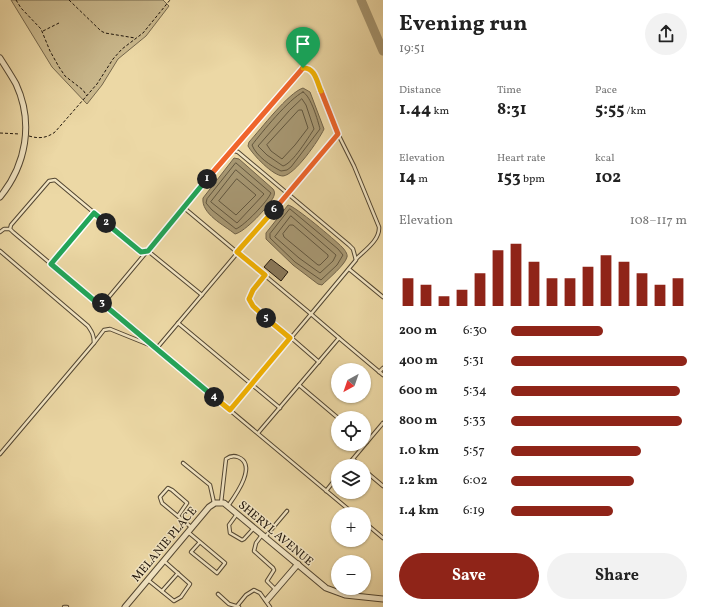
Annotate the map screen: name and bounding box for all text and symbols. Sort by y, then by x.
text: Evening run [399,9,528,40]
button: share [645,13,687,55]
pin [286,27,320,68]
icon: arrive [292,33,314,55]
text: 19:51 [399,40,425,58]
text: Distance [399,83,441,98]
text: Time [497,83,521,98]
text: Pace [595,83,617,98]
text: 1.44 [399,98,431,121]
text: 8:31 [497,98,527,121]
text: 5:55 [595,98,624,121]
text: km [431,104,449,119]
text: /km [624,104,646,119]
text: Elevation [399,151,445,166]
text: Heart rate [497,151,546,166]
text: kcal [595,151,615,166]
text: 14 [399,166,416,189]
text: 153 [497,166,521,189]
text: 102 [595,166,621,189]
pin: 1 [197,169,217,189]
text: 1 [205,171,209,186]
text: m [416,172,428,187]
text: bpm [521,172,545,187]
pin: 6 [264,200,284,220]
text: 6 [271,202,277,217]
text: Elevation [399,212,453,230]
text: 108–117 m [630,212,687,230]
pin: 2 [96,213,116,233]
text: 2 [103,215,109,230]
pin: 3 [92,293,112,313]
text: 3 [99,295,105,310]
pin: 5 [256,308,276,328]
text: 5 [263,310,269,325]
text: 200 m [399,322,437,340]
text: 6:30 [463,322,487,340]
text: 400 m [399,352,438,370]
text: 5:31 [463,352,484,370]
north arrow [331,363,371,403]
map controls [331,363,371,595]
text: 600 m [399,382,437,400]
text: 5:34 [463,382,487,400]
pin: 4 [204,387,224,407]
text: 4 [211,389,217,404]
button: locate [331,411,371,451]
text: 800 m [399,412,437,430]
text: 5:33 [463,412,486,430]
text: 1.0 km [399,442,439,460]
text: 5:57 [463,442,485,460]
button: layers [331,459,371,499]
text: 1.2 km [399,472,438,490]
text: 6:02 [463,472,487,490]
street label: SHERYL AVENUE [234,498,316,570]
text: 1.4 km [399,502,439,520]
text: 6:19 [463,502,484,520]
street label: MELANIE PLACE [129,504,201,586]
button: + [331,507,371,547]
button: Save [399,553,539,599]
button: Share [547,553,687,599]
button: − [331,555,371,595]

